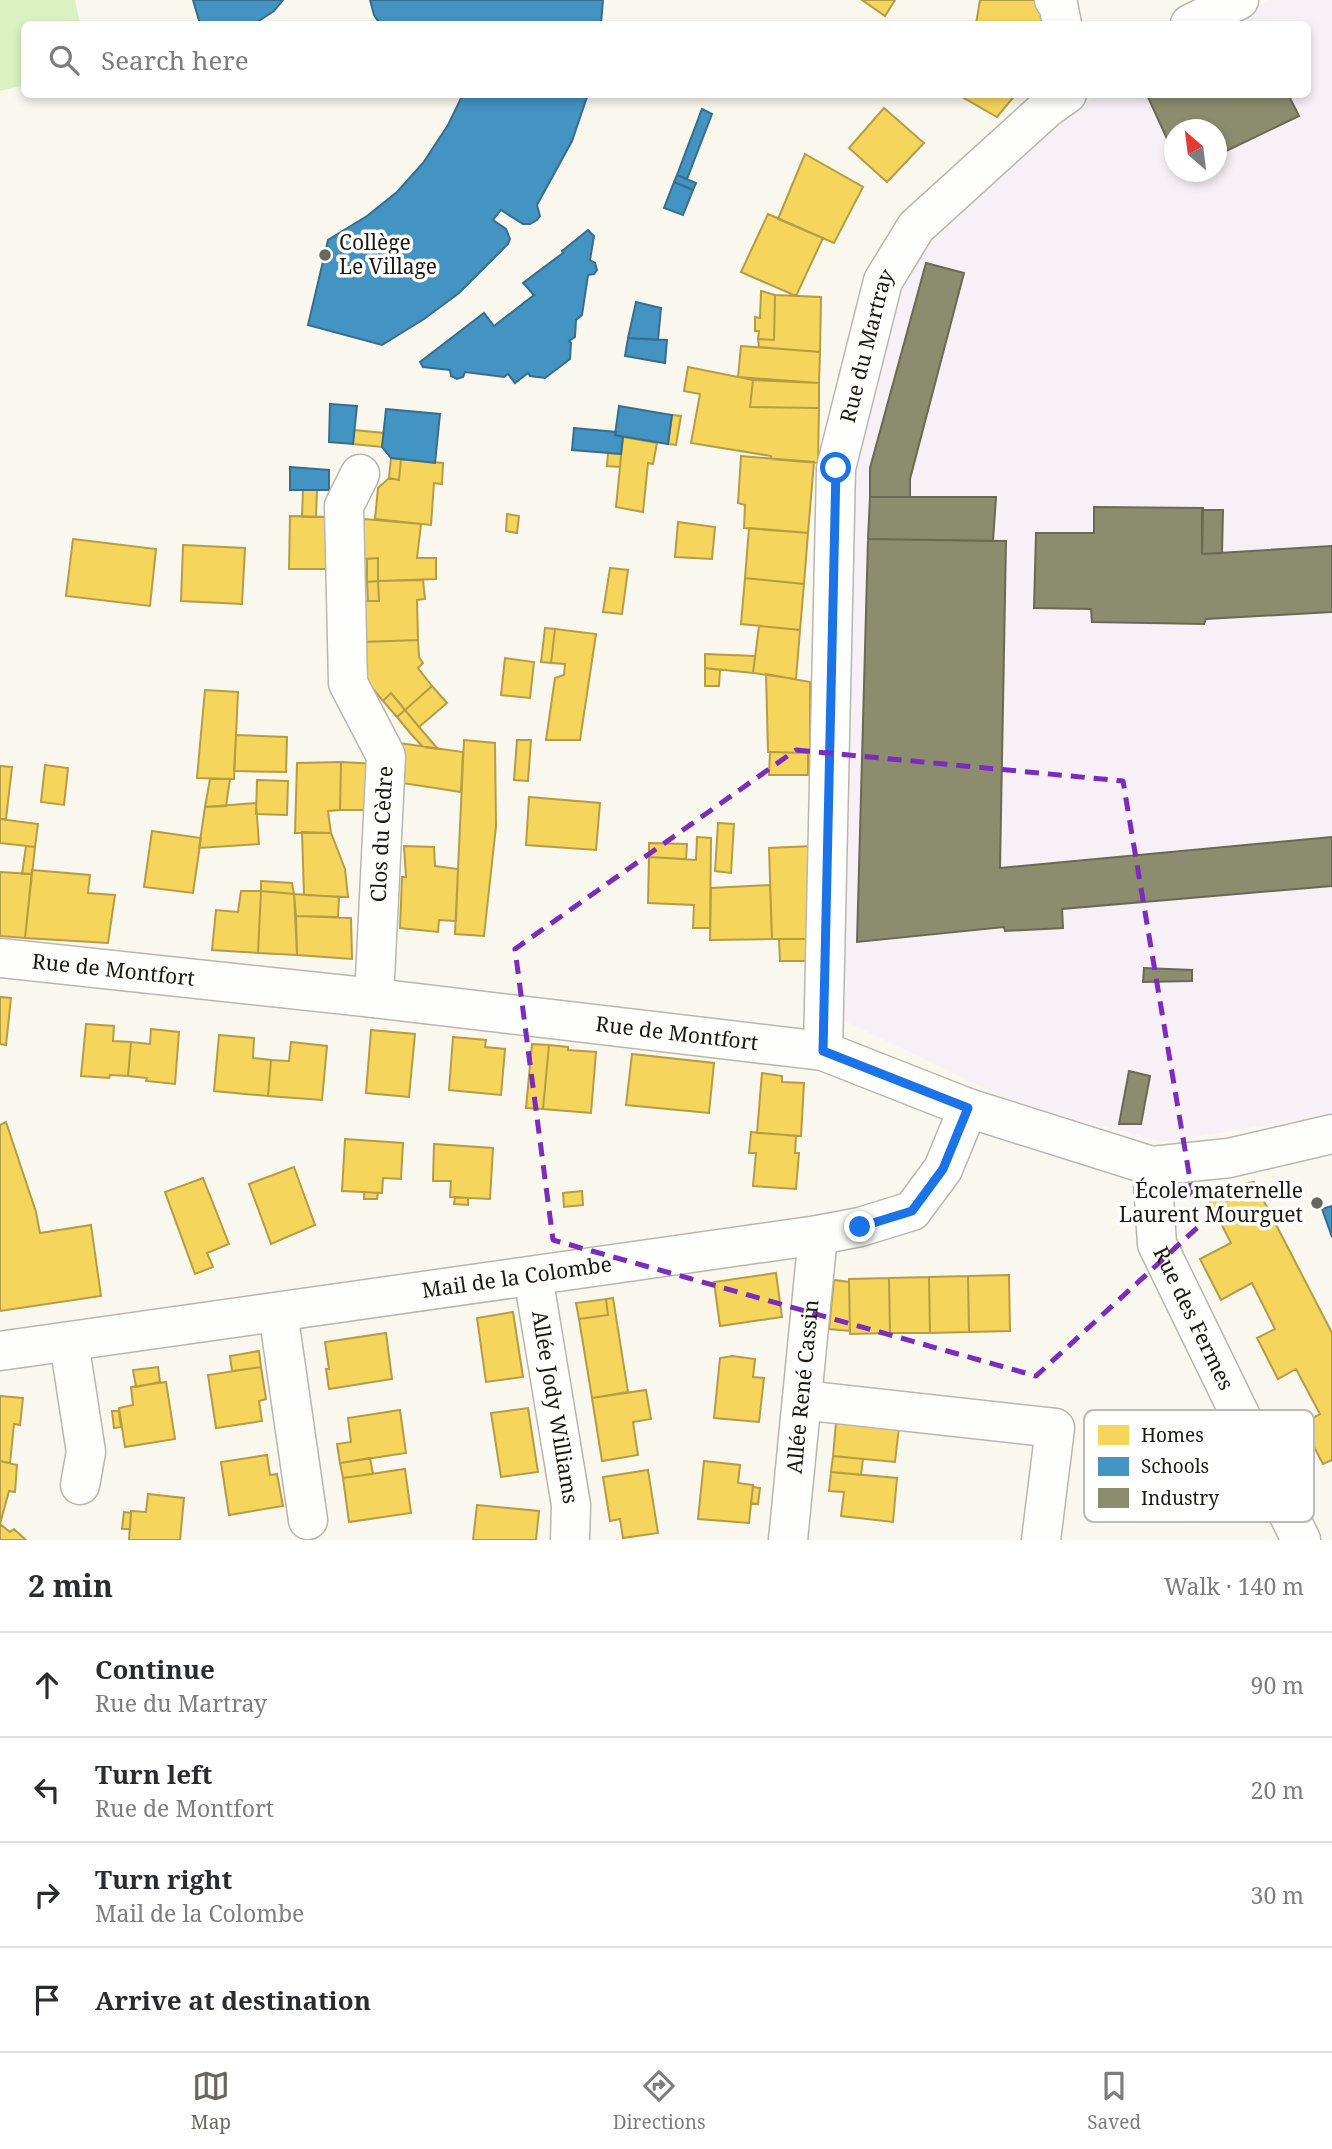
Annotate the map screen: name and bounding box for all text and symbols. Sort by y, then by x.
search box [21,21,1311,98]
icon: search [45,41,83,79]
text: Search here [101,42,249,78]
north arrow [1164,119,1227,182]
place label: Collège Le Village [339,228,437,280]
marker: Collège Le Village [317,247,333,263]
street label: Rue du Martray [833,263,900,425]
route start [820,452,851,483]
street label: Clos du Cèdre [363,765,399,903]
street label: Rue de Montfort [31,947,196,992]
street label: Rue de Montfort [594,1009,760,1056]
place label: École maternelle Laurent Mourguet [1119,1176,1303,1228]
marker: École maternelle Laurent Mourguet [1309,1195,1325,1211]
route end [844,1211,875,1242]
street label: Rue des Fermes [1147,1242,1241,1394]
street label: Mail de la Colombe [420,1249,613,1304]
street label: Allée René Cassin [780,1298,825,1475]
street label: Allée Jody Williams [526,1308,586,1506]
legend [1084,1410,1314,1522]
text: Homes [1141,1422,1204,1448]
text: Schools [1141,1453,1209,1479]
text: Industry [1141,1485,1219,1511]
text: 2 min [28,1565,113,1606]
text: Walk · 140 m [1164,1570,1304,1602]
text: Continue [95,1651,215,1687]
icon: ahead [28,1666,66,1704]
text: 90 m [1251,1669,1304,1701]
text: Rue du Martray [95,1687,267,1719]
text: Turn left [95,1756,212,1792]
icon: left [28,1771,66,1809]
text: 20 m [1251,1774,1304,1806]
text: Rue de Montfort [95,1792,274,1824]
text: Turn right [95,1861,232,1897]
icon: right [28,1876,66,1914]
text: 30 m [1251,1879,1304,1911]
text: Mail de la Colombe [95,1897,304,1929]
icon: arrive [28,1981,66,2019]
text: Arrive at destination [95,1982,371,2018]
tab: Map [191,2067,231,2135]
tab: Directions [613,2067,706,2135]
tab: Saved [1087,2067,1141,2135]

